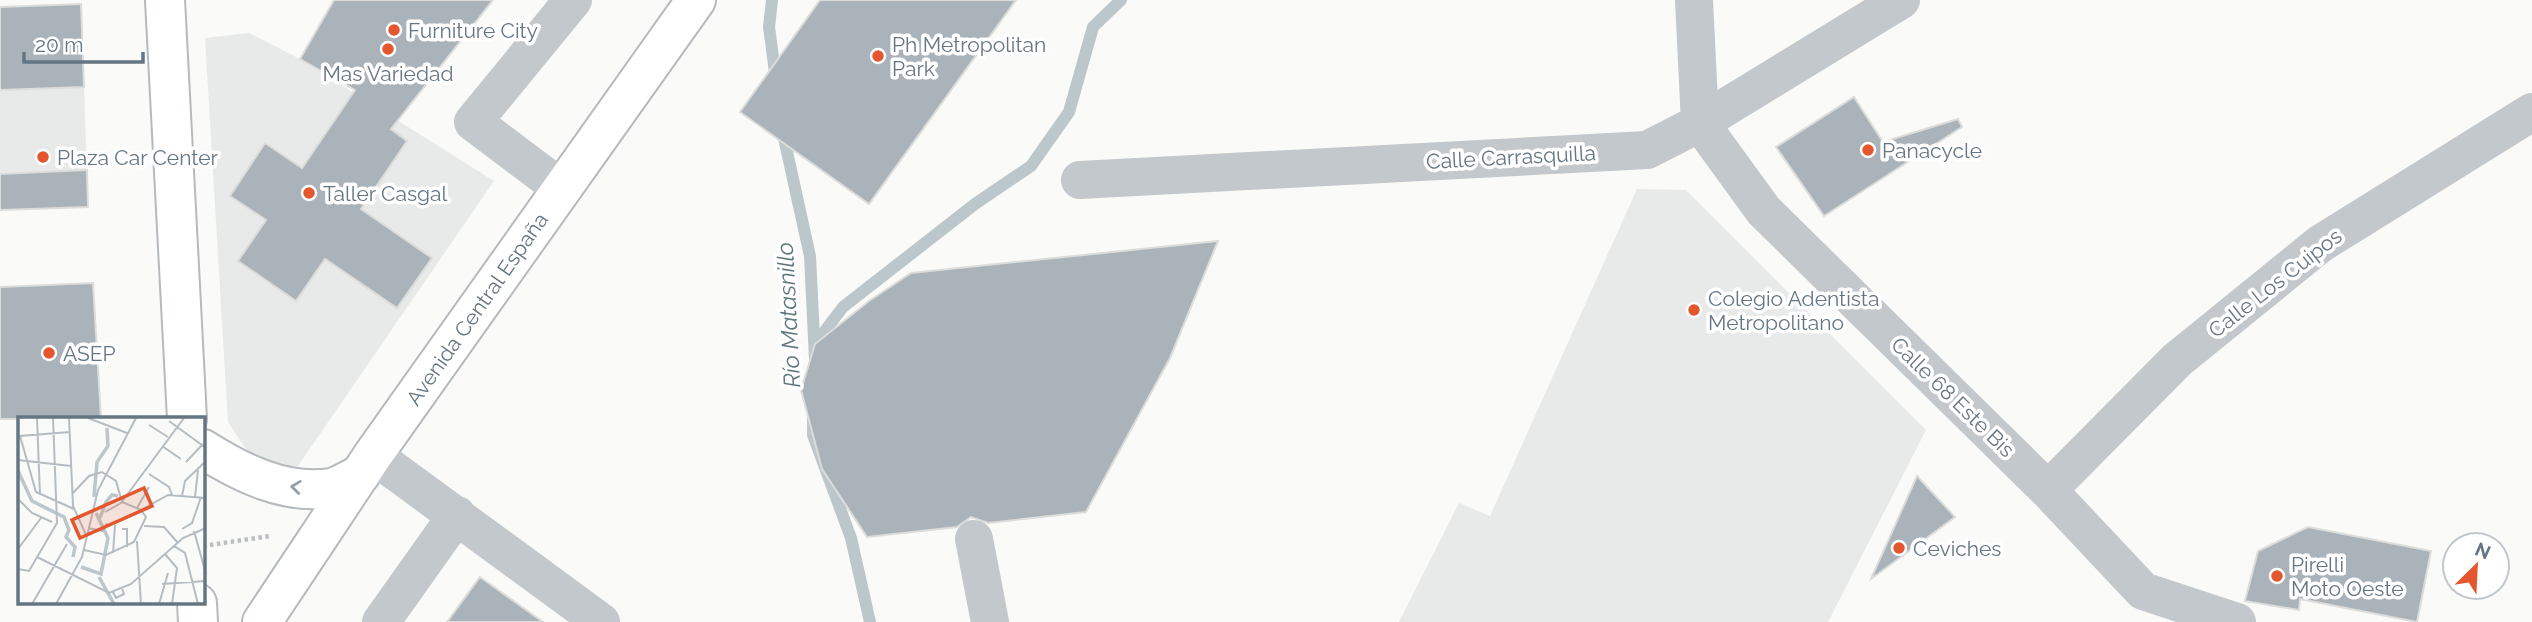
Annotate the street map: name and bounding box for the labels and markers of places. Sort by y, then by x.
place label: Furniture City [408,18,538,43]
marker: Furniture City [386,22,402,38]
place label: Ph Metropolitan Park [892,32,1046,81]
marker: Mas Variedad [380,41,396,57]
marker: Ph Metropolitan Park [870,48,886,64]
place label: Mas Variedad [323,61,454,86]
place label: Panacycle [1882,138,1982,163]
marker: Panacycle [1860,142,1876,158]
place label: Plaza Car Center [57,145,218,170]
marker: Plaza Car Center [35,149,51,165]
place label: Taller Casgal [323,181,447,206]
marker: Taller Casgal [301,185,317,201]
place label: Colegio Adentista Metropolitano [1708,286,1879,335]
marker: Colegio Adentista Metropolitano [1686,302,1702,318]
place label: ASEP [63,341,116,366]
marker: ASEP [41,345,57,361]
place label: Ceviches [1913,536,2001,561]
marker: Ceviches [1891,540,1907,556]
place label: Pirelli Moto Oeste [2291,552,2404,601]
marker: Pirelli Moto Oeste [2269,568,2285,584]

